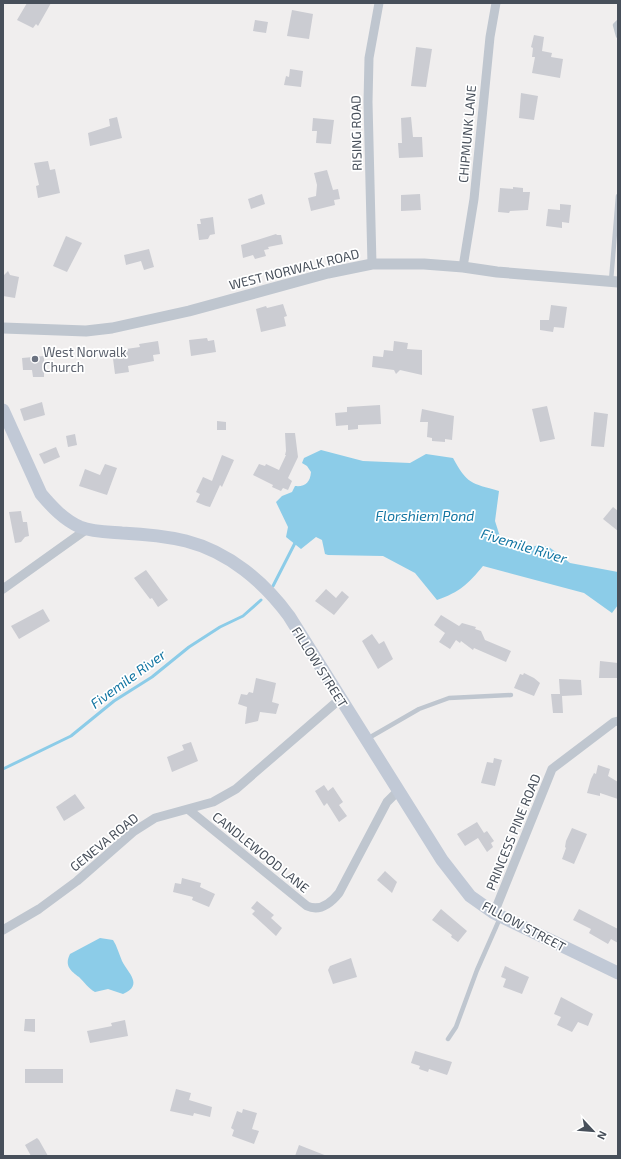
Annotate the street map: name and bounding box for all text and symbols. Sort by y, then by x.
street label: CHIPMUNK LANE [455,84,479,184]
street label: RISING ROAD [347,95,365,171]
street label: WEST NORWALK ROAD [227,245,361,293]
place label: West Norwalk Church [43,344,127,375]
marker: West Norwalk Church [30,354,40,364]
water label: Florshiem Pond [376,507,474,524]
water label: Fivemile River [479,524,570,567]
street label: FILLOW STREET [289,624,351,711]
water label: Fivemile River [87,645,169,712]
street label: PRINCESS PINE ROAD [482,771,544,893]
street label: CANDLEWOOD LANE [209,808,313,896]
street label: GENEVA ROAD [67,810,141,874]
street label: FILLOW STREET [480,897,569,955]
north arrow [573,1111,613,1151]
text: N [595,1129,610,1142]

